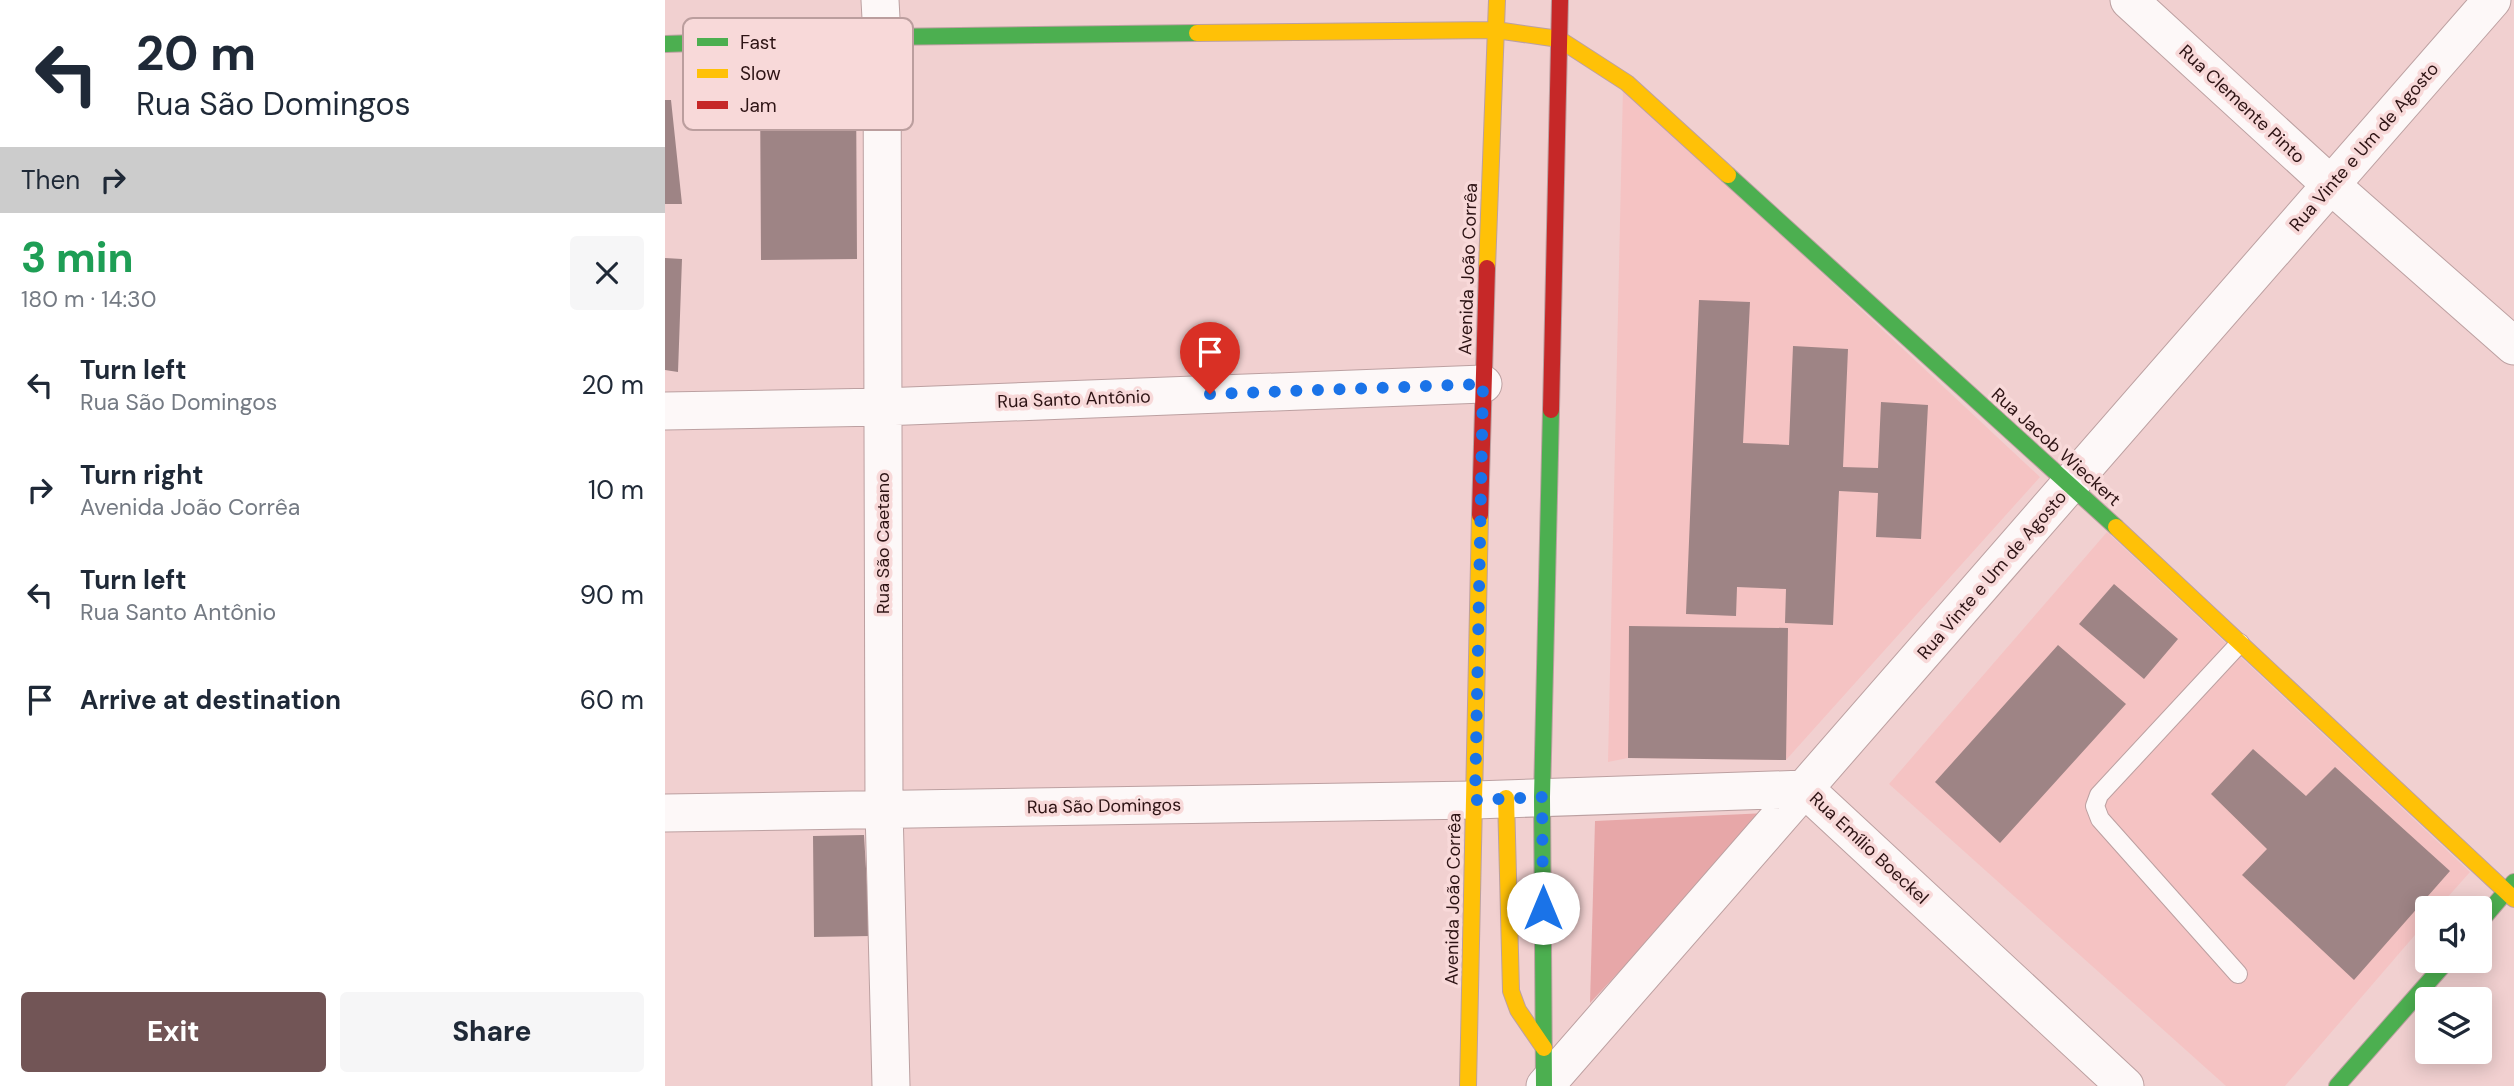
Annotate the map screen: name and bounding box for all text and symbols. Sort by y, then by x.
legend [683,18,913,130]
text: 20 m [136,21,256,85]
icon: left [21,28,112,119]
text: Fast [740,30,776,55]
street label: Rua Clemente Pinto [2174,39,2310,169]
street label: Rua Vinte e Um de Agosto [2284,57,2444,237]
text: Slow [740,61,781,86]
text: Rua São Domingos [136,83,411,125]
text: Jam [740,93,777,118]
icon: right [94,161,132,199]
text: Then [21,163,80,197]
street label: Avenida João Corrêa [1453,182,1483,356]
text: 3 min [21,230,134,285]
button: close [570,236,644,310]
text: 180 m · 14:30 [21,284,156,314]
pin [1180,322,1240,394]
icon: arrive [1191,333,1229,371]
text: Turn left [80,353,187,387]
icon: left [21,366,59,404]
text: 20 m [581,368,644,402]
street label: Rua Jacob Wieckert [1986,383,2126,511]
street label: Rua Santo Antônio [997,384,1151,414]
text: Rua São Domingos [80,387,277,417]
text: Turn right [80,458,204,492]
icon: right [21,471,59,509]
street label: Rua São Caetano [871,472,895,614]
text: 10 m [588,473,644,507]
street label: Rua Vinte e Um de Agosto [1912,485,2072,665]
text: Avenida João Corrêa [80,492,300,522]
text: Turn left [80,563,187,597]
icon: left [21,576,59,614]
text: 90 m [580,578,644,612]
text: Rua Santo Antônio [80,597,276,627]
icon: arrive [21,681,59,719]
text: Arrive at destination [80,683,341,717]
text: 60 m [580,683,644,717]
street label: Rua Emílio Boeckel [1804,787,1934,909]
street label: Rua São Domingos [1027,793,1181,819]
street label: Avenida João Corrêa [1439,813,1467,985]
position arrow [1506,871,1580,945]
map controls [2415,896,2492,1064]
button: sound [2415,896,2492,973]
button: layers [2415,987,2492,1064]
button: Exit [21,992,326,1072]
button: Share [340,992,644,1072]

